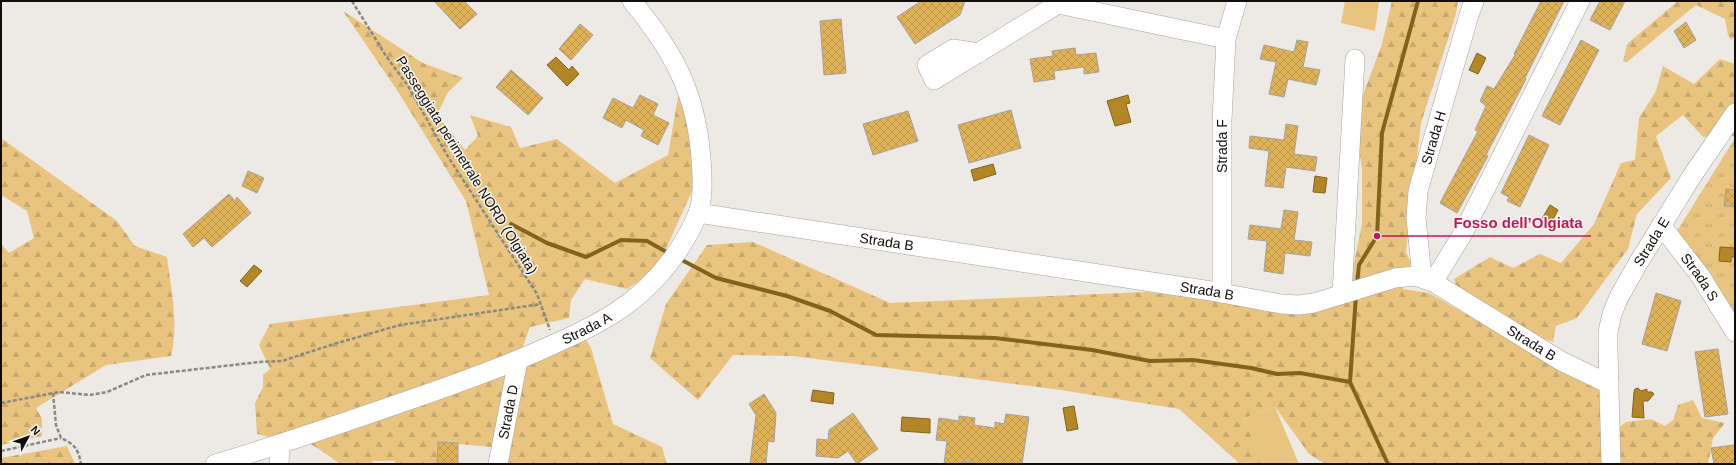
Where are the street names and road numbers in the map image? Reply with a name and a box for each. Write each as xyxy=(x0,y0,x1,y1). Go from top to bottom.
street label: Passeggiata perimetrale NORD (Olgiata) xyxy=(393,53,541,277)
street label: Strada H xyxy=(1418,109,1449,166)
street label: Strada F xyxy=(1214,119,1230,173)
street label: Strada E xyxy=(1630,214,1673,269)
street label: Strada B xyxy=(859,230,915,254)
street label: Strada S xyxy=(1678,250,1722,304)
street label: Strada B xyxy=(1179,278,1235,303)
street label: Strada A xyxy=(559,308,615,348)
street label: Strada B xyxy=(1504,322,1559,364)
street label: Strada D xyxy=(495,383,521,441)

